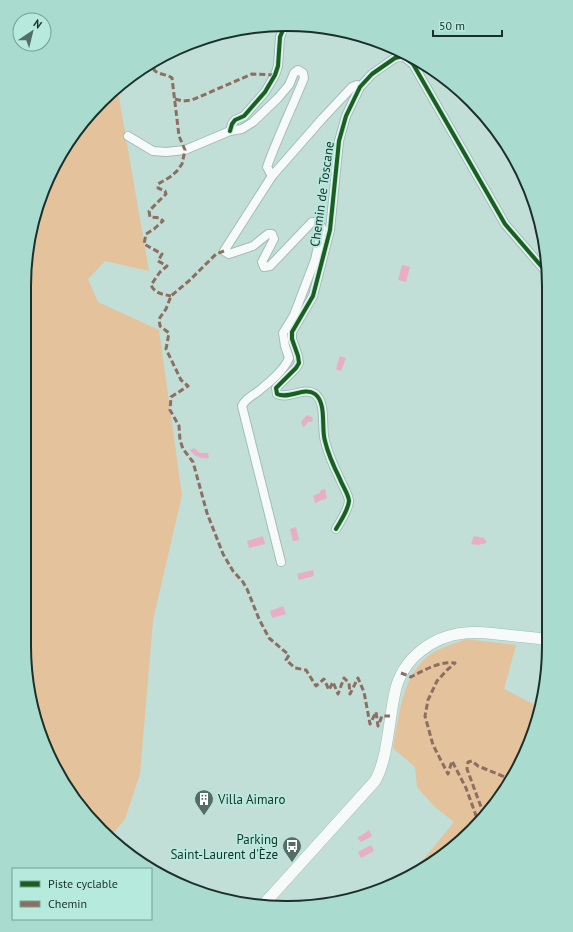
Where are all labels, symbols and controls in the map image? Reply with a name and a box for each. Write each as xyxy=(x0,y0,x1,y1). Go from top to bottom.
north arrow xyxy=(12,12,52,52)
scale bar xyxy=(433,12,502,38)
text: N xyxy=(31,16,45,32)
text: 50 m xyxy=(439,18,465,33)
street label: Chemin de Toscane xyxy=(306,140,338,248)
building icon: Villa Aimaro xyxy=(193,788,215,816)
place label: Villa Aimaro xyxy=(217,791,285,808)
place label: Parking Saint-Laurent d'Èze xyxy=(170,831,278,863)
bus stop icon: Parking Saint-Laurent d'Èze xyxy=(281,835,303,863)
legend xyxy=(12,868,152,920)
text: Piste cyclable xyxy=(48,876,118,891)
text: Chemin xyxy=(48,896,87,911)

